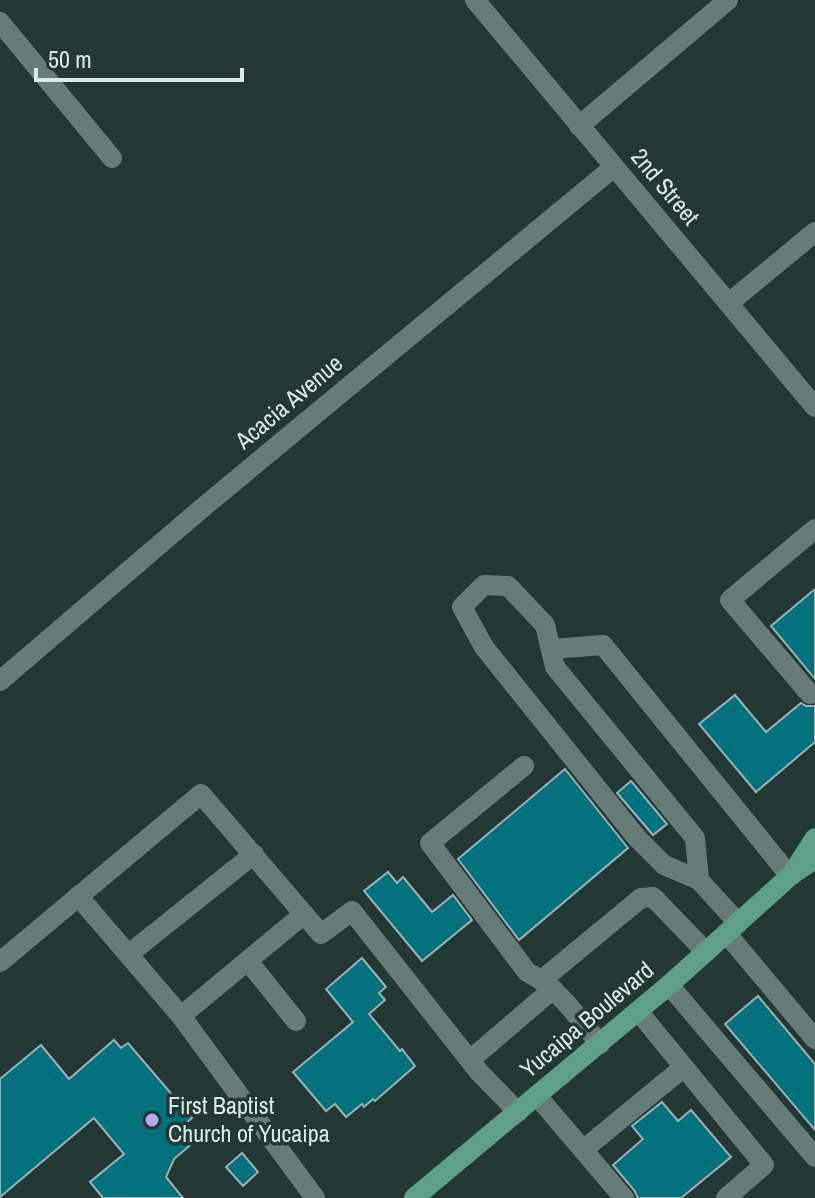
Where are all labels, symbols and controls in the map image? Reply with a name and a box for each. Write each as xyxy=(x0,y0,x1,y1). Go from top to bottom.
scale bar xyxy=(36,32,242,82)
text: 50 m xyxy=(48,43,92,75)
street label: 2nd Street xyxy=(624,141,708,232)
street label: Acacia Avenue xyxy=(227,347,349,456)
street label: Yucaipa Boulevard xyxy=(513,954,660,1085)
place label: First Baptist Church of Yucaipa xyxy=(168,1089,330,1149)
marker: First Baptist Church of Yucaipa xyxy=(143,1111,161,1129)

